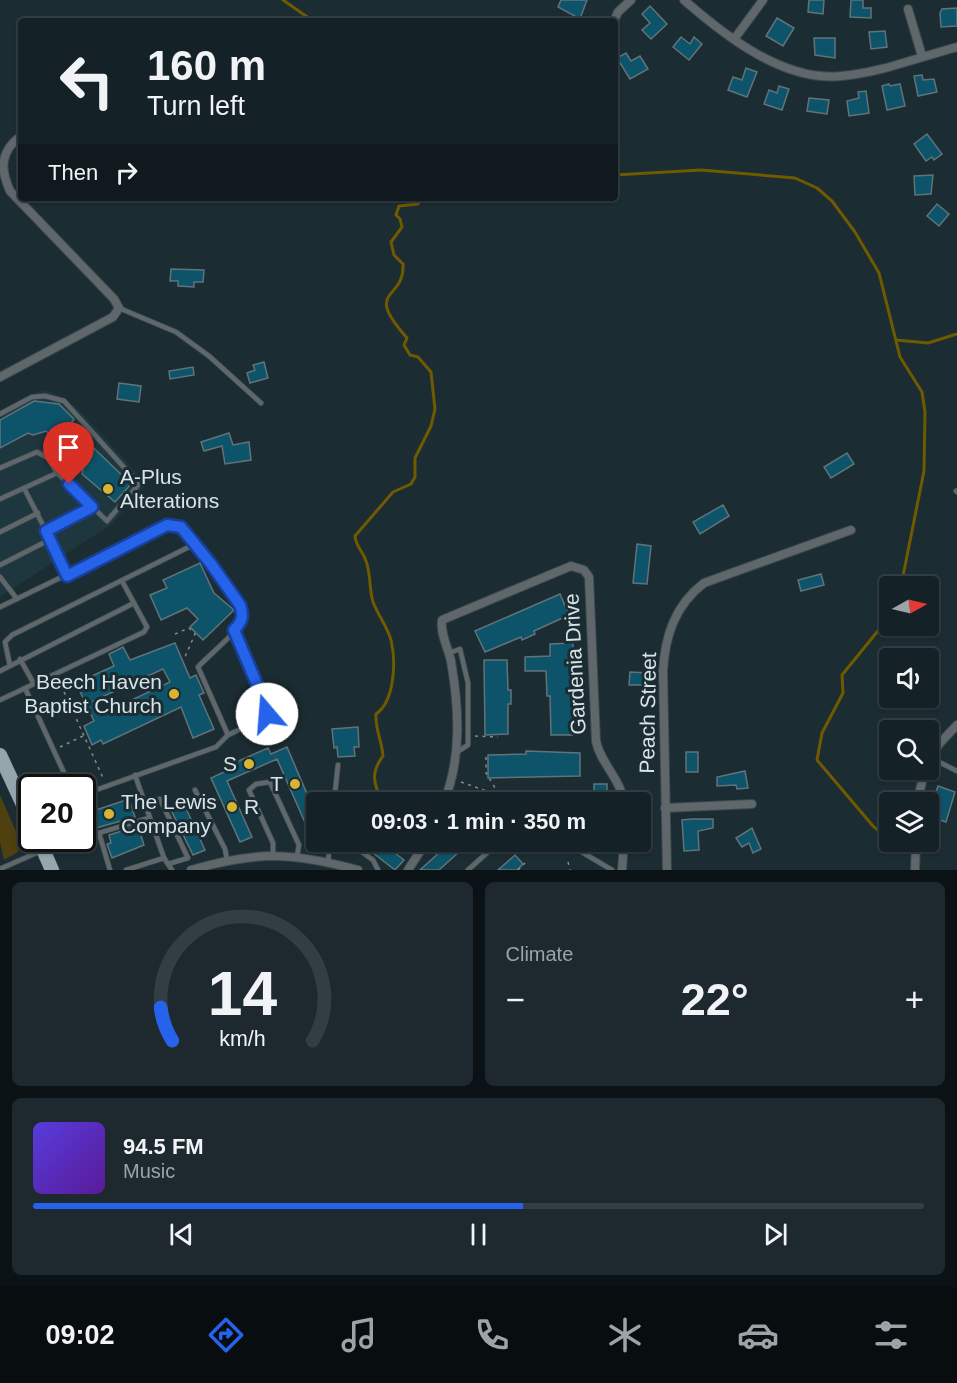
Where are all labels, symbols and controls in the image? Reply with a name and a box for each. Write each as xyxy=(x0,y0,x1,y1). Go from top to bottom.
icon: left xyxy=(48,42,126,120)
text: 160 m xyxy=(147,42,266,89)
text: Turn left xyxy=(147,91,245,121)
icon: right xyxy=(110,156,143,189)
text: Then xyxy=(48,160,98,185)
pin xyxy=(43,422,94,484)
icon: arrive xyxy=(52,431,85,464)
place label: A-Plus Alterations xyxy=(120,465,219,512)
marker: A-Plus Alterations xyxy=(101,482,115,496)
north arrow xyxy=(879,576,939,636)
map controls xyxy=(879,576,939,852)
street label: Gardenia Drive xyxy=(559,593,590,735)
button: sound xyxy=(879,648,939,708)
street label: Peach Street xyxy=(635,652,660,774)
place label: Beech Haven Baptist Church xyxy=(24,670,162,717)
position arrow xyxy=(235,682,299,746)
marker: Beech Haven Baptist Church xyxy=(167,687,181,701)
button: search xyxy=(879,720,939,780)
place label: S xyxy=(223,752,237,775)
marker: S xyxy=(242,757,256,771)
place label: T xyxy=(270,772,283,795)
speed limit sign: 20 xyxy=(18,774,96,852)
marker: T xyxy=(288,777,302,791)
place label: The Lewis Company xyxy=(121,790,217,837)
button: layers xyxy=(879,792,939,852)
place label: R xyxy=(244,795,259,818)
marker: R xyxy=(225,800,239,814)
marker: The Lewis Company xyxy=(102,807,116,821)
text: 09:03 · 1 min · 350 m xyxy=(371,809,586,834)
text: Climate xyxy=(506,943,573,965)
text: 14 xyxy=(208,959,277,1028)
text: 22° xyxy=(681,974,749,1025)
text: − xyxy=(506,981,525,1018)
text: + xyxy=(905,981,924,1018)
text: km/h xyxy=(219,1027,265,1051)
text: 94.5 FM xyxy=(123,1134,204,1159)
text: Music xyxy=(123,1160,175,1182)
icon: previous xyxy=(165,1218,198,1251)
icon: pause xyxy=(462,1218,495,1251)
icon: next xyxy=(759,1218,792,1251)
icon: directions xyxy=(205,1314,247,1356)
icon: music xyxy=(338,1314,380,1356)
icon: phone xyxy=(471,1314,513,1356)
icon: climate xyxy=(604,1314,646,1356)
icon: car xyxy=(737,1314,779,1356)
icon: filters xyxy=(870,1314,912,1356)
text: 09:02 xyxy=(45,1320,114,1350)

